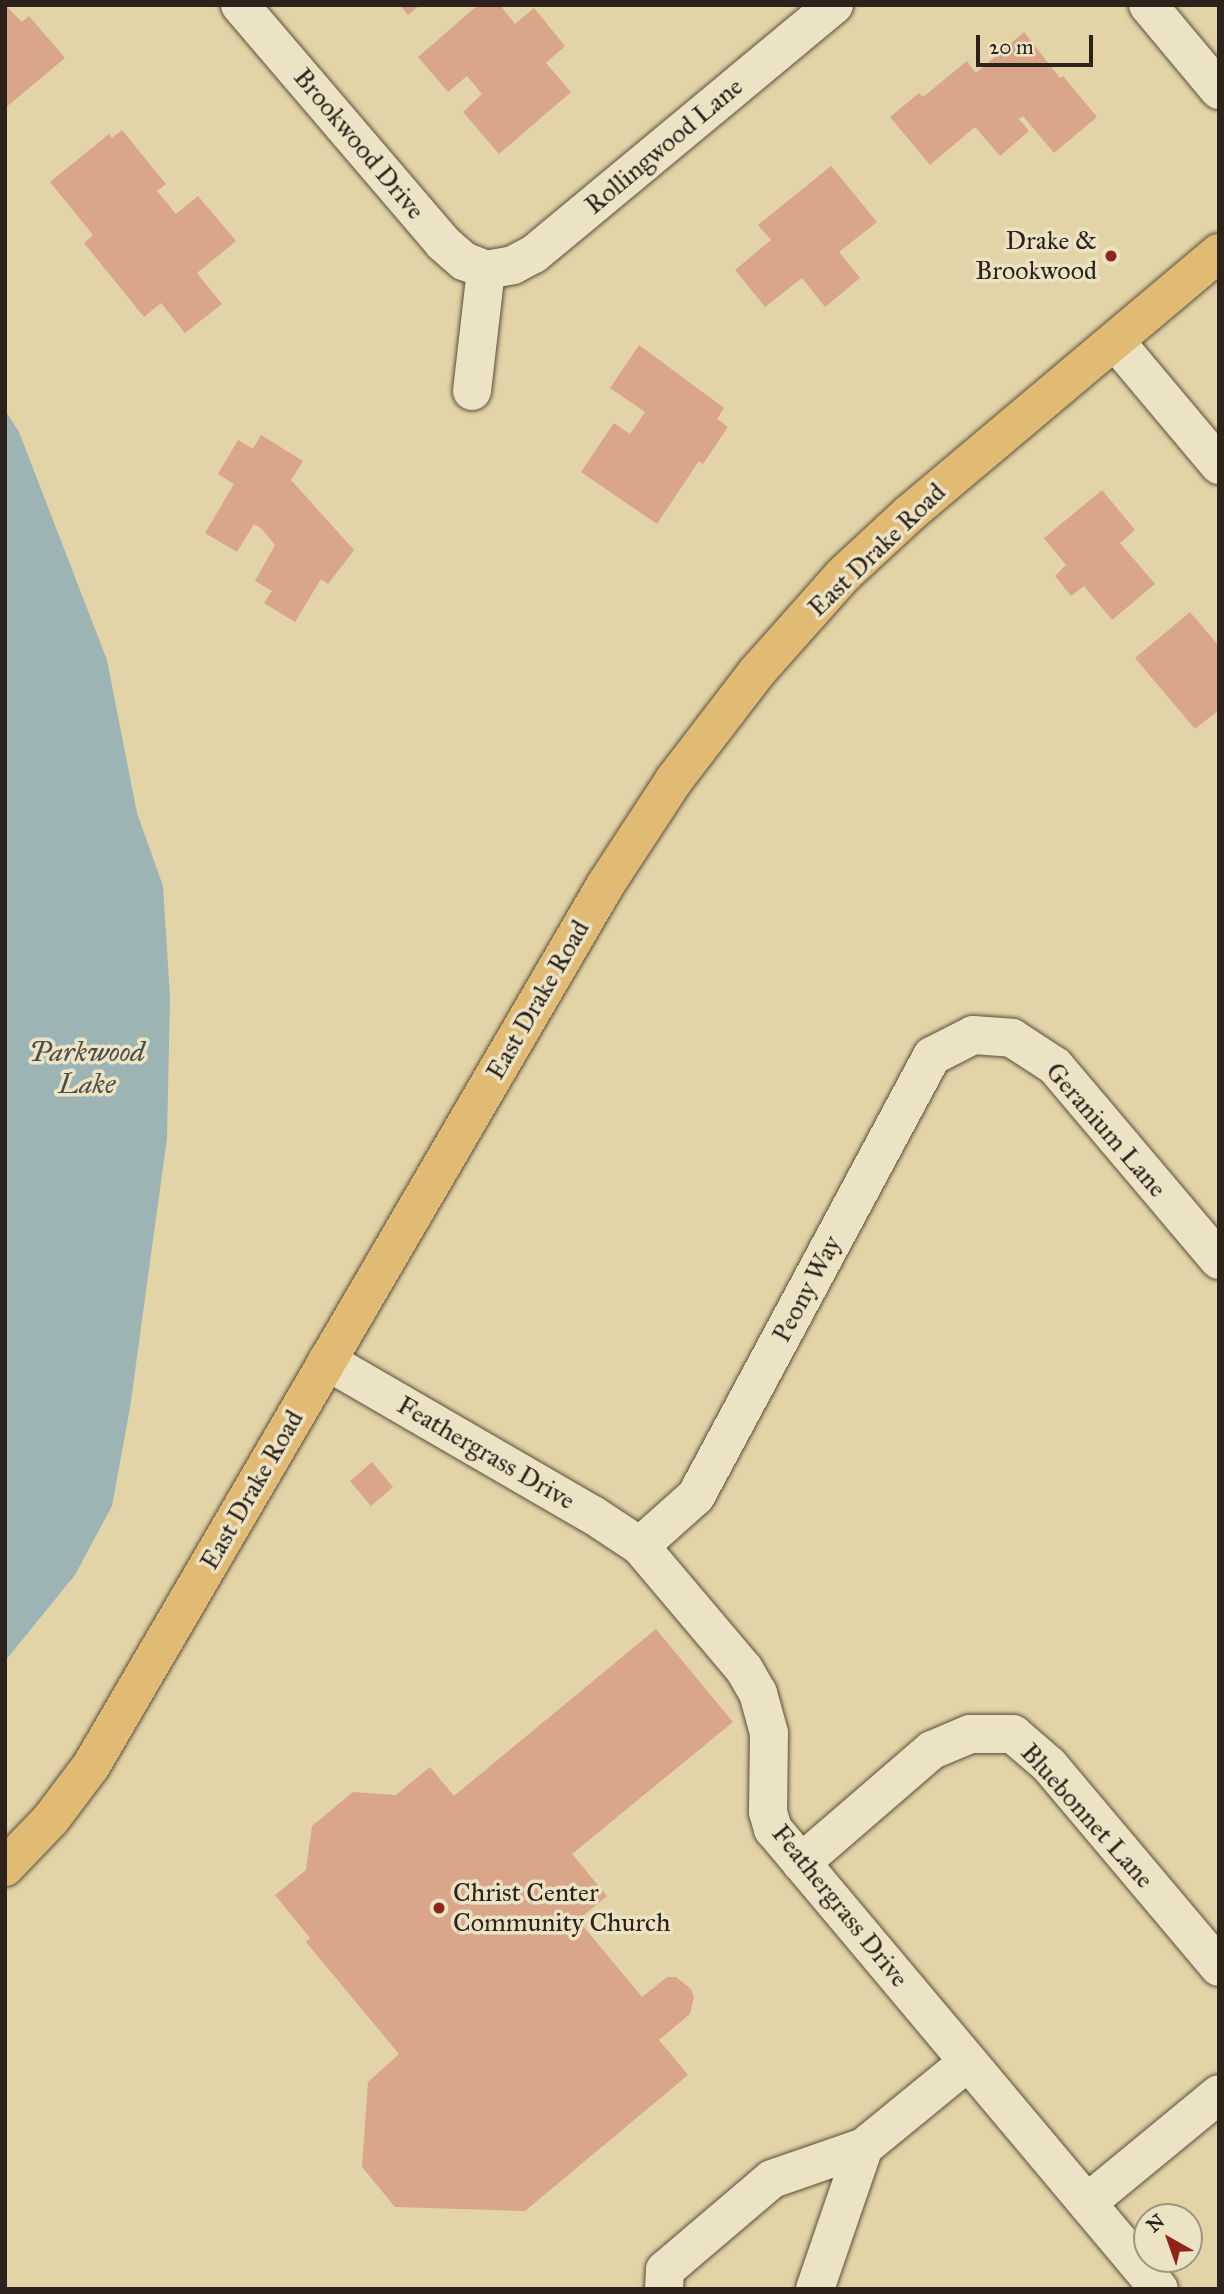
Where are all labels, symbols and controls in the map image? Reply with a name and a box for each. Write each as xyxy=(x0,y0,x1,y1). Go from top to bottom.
scale bar xyxy=(979,21,1096,65)
text: 20 m xyxy=(989,34,1034,60)
street label: Brookwood Drive xyxy=(287,62,431,226)
street label: Rollingwood Lane xyxy=(579,71,749,221)
place label: Drake & Brookwood xyxy=(975,225,1097,286)
marker: Drake & Brookwood xyxy=(1103,248,1119,264)
street label: East Drake Road xyxy=(802,477,952,623)
street label: East Drake Road xyxy=(480,915,596,1085)
water label: Parkwood Lake xyxy=(29,1035,145,1101)
street label: Geranium Lane xyxy=(1039,1056,1173,1204)
street label: Peony Way xyxy=(766,1230,848,1348)
street label: Feathergrass Drive xyxy=(392,1390,580,1516)
street label: East Drake Road xyxy=(194,1405,310,1575)
street label: Bluebonnet Lane xyxy=(1014,1737,1160,1895)
street label: Feathergrass Drive xyxy=(765,1819,915,1993)
place label: Christ Center Community Church xyxy=(453,1877,670,1938)
marker: Christ Center Community Church xyxy=(431,1900,447,1916)
north arrow xyxy=(1133,2203,1203,2273)
text: N xyxy=(1142,2209,1169,2237)

